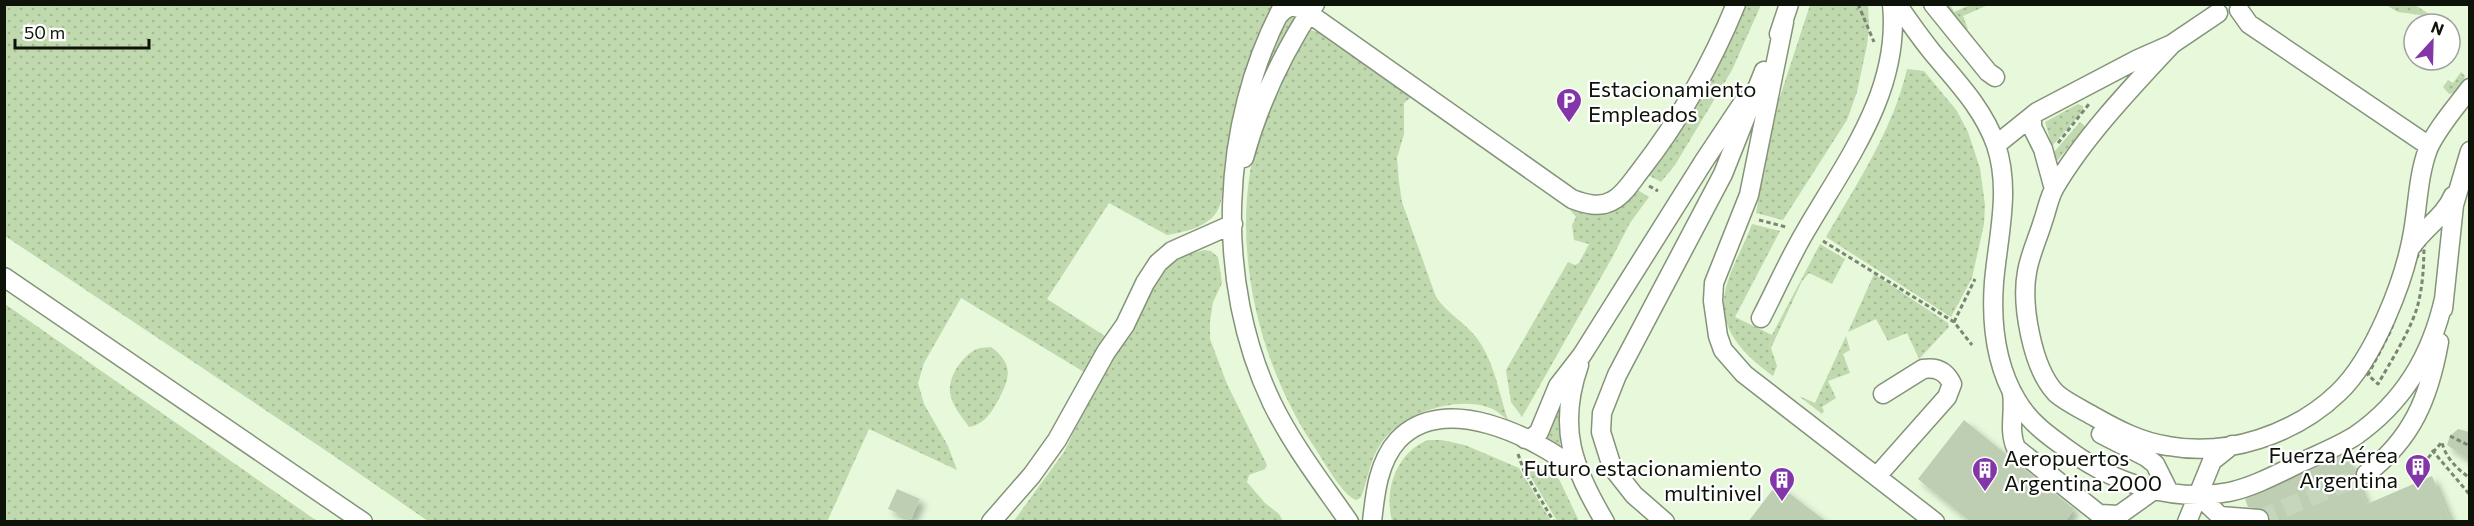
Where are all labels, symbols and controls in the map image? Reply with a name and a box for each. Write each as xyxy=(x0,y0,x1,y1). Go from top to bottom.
scale bar xyxy=(15,12,148,50)
north arrow xyxy=(2402,12,2462,72)
text: N xyxy=(2429,17,2447,39)
text: 50 m xyxy=(24,21,65,43)
place label: Estacionamiento Empleados xyxy=(1588,75,1756,127)
parking icon: Estacionamiento Empleados xyxy=(1554,86,1584,124)
place label: Fuerza Aérea Argentina xyxy=(2269,441,2398,493)
place label: Aeropuertos Argentina 2000 xyxy=(2004,444,2162,496)
building icon: Fuerza Aérea Argentina xyxy=(2403,452,2433,490)
place label: Futuro estacionamiento multinivel xyxy=(1523,454,1762,506)
building icon: Aeropuertos Argentina 2000 xyxy=(1970,455,2000,493)
building icon: Futuro estacionamiento multinivel xyxy=(1767,465,1797,503)

